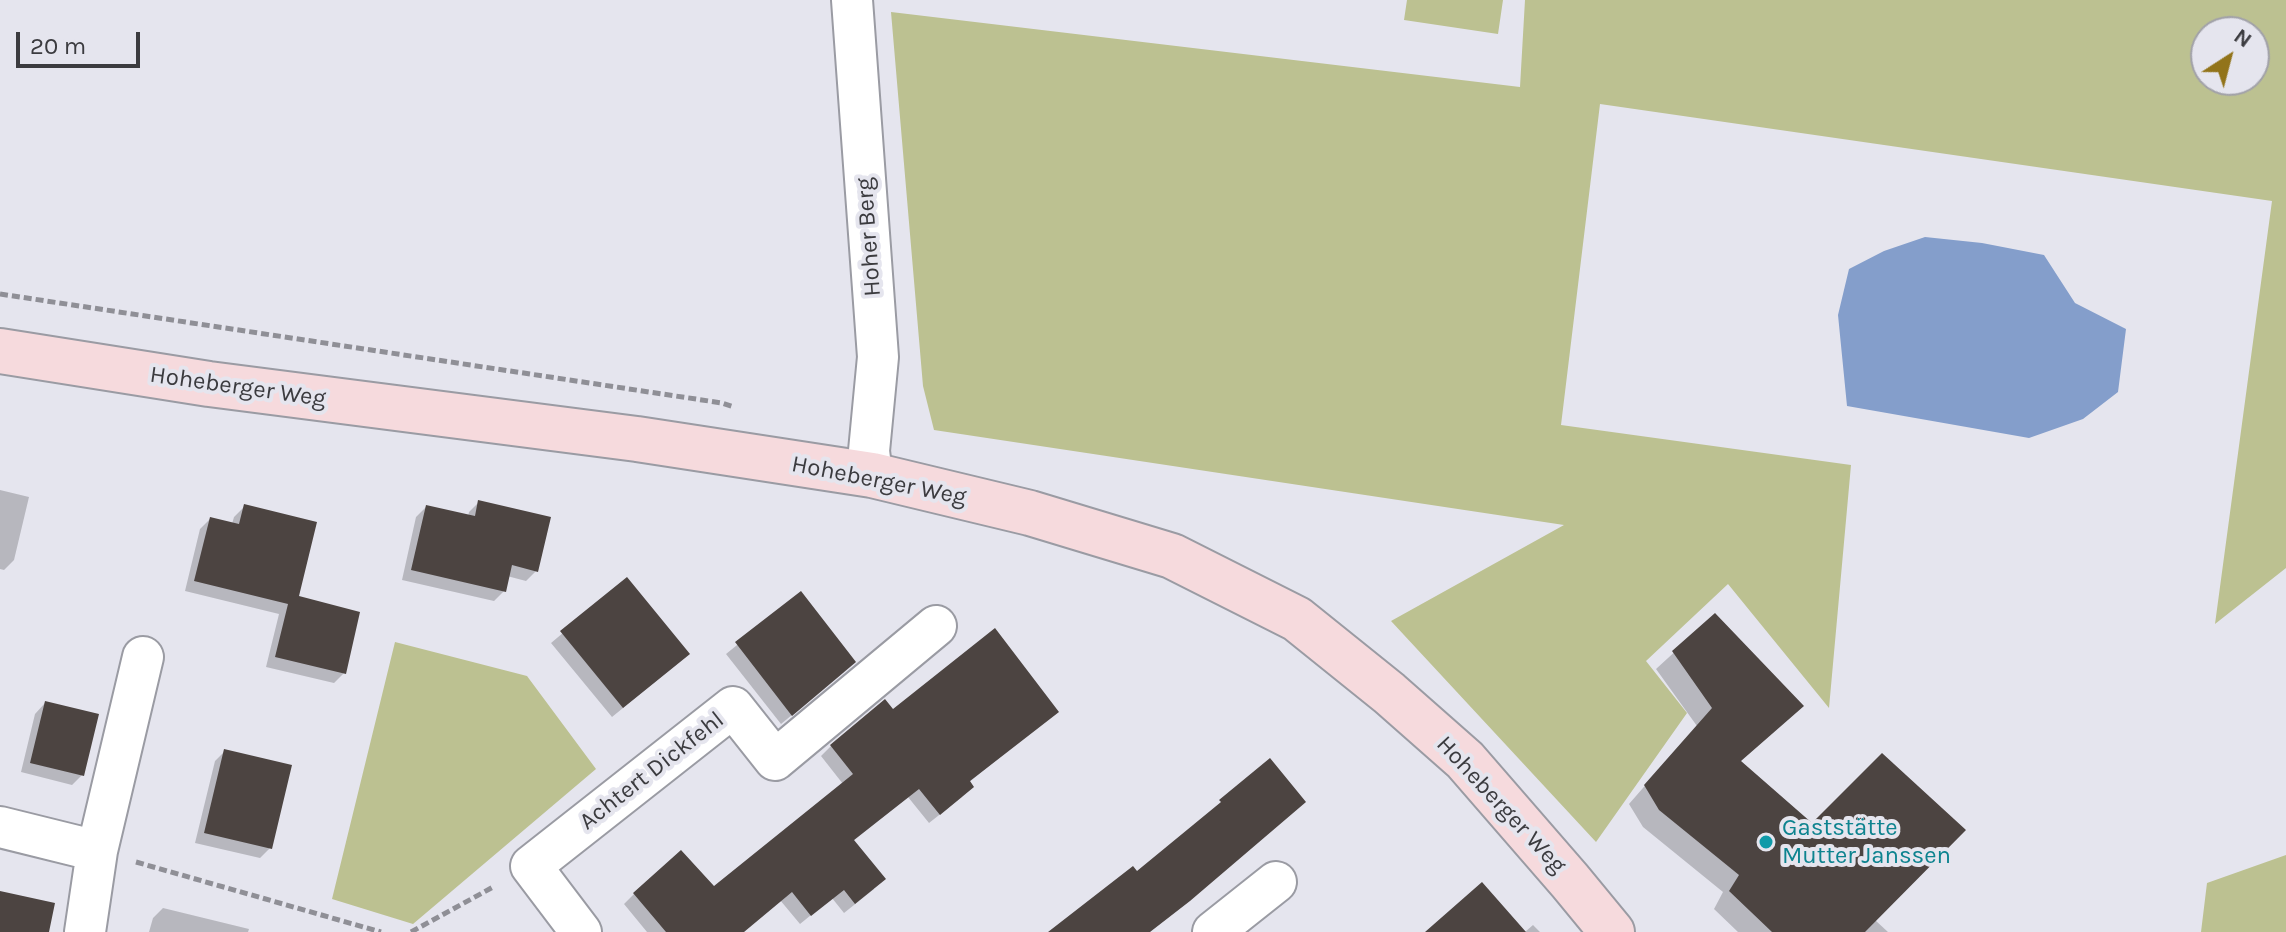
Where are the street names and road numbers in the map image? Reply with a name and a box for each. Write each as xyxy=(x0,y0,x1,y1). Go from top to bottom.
street label: Hoher Berg xyxy=(850,176,888,298)
street label: Hoheberger Weg xyxy=(148,360,328,414)
street label: Hoheberger Weg xyxy=(789,450,969,512)
street label: Achtert Dickfehl xyxy=(574,706,730,836)
street label: Hoheberger Weg xyxy=(1430,730,1572,880)

